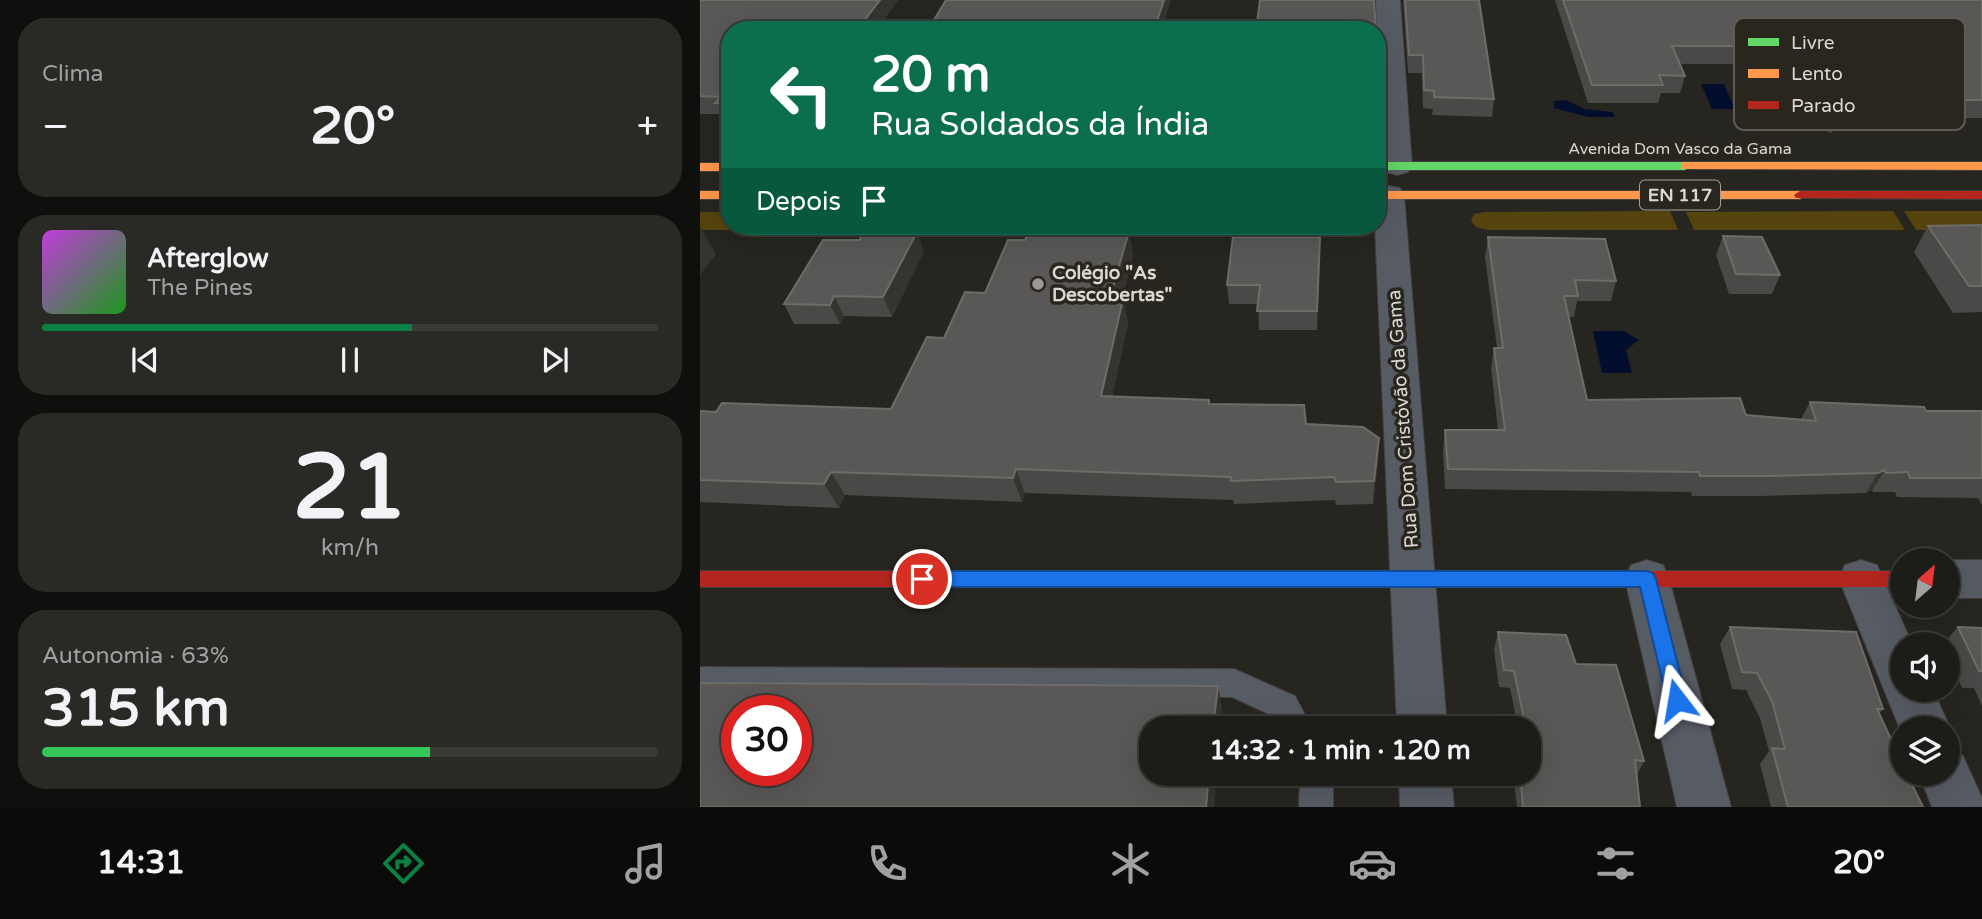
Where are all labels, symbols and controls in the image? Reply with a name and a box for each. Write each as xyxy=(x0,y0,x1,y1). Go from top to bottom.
legend xyxy=(1734,18,1965,130)
text: Livre xyxy=(1791,32,1835,54)
text: 20 m xyxy=(871,46,990,105)
icon: left xyxy=(756,49,847,140)
text: Clima xyxy=(42,60,103,88)
text: Lento xyxy=(1791,63,1843,85)
text: 20° xyxy=(310,95,395,158)
text: Parado xyxy=(1791,95,1855,117)
text: − xyxy=(42,104,69,150)
text: + xyxy=(637,104,658,150)
text: Rua Soldados da Índia xyxy=(871,106,1209,144)
street label: Avenida Dom Vasco da Gama xyxy=(1568,139,1792,159)
road number: EN 117 xyxy=(1640,180,1720,210)
icon: arrive xyxy=(855,182,893,220)
text: Depois xyxy=(756,186,841,217)
text: Afterglow xyxy=(147,243,269,274)
place label: Colégio "As Descobertas" xyxy=(1052,262,1172,306)
text: The Pines xyxy=(147,274,253,302)
marker: Colégio "As Descobertas" xyxy=(1030,276,1046,292)
street label: Rua Dom Cristóvão da Gama xyxy=(1383,289,1423,549)
icon: previous xyxy=(126,341,164,379)
icon: pause xyxy=(331,341,369,379)
icon: next xyxy=(536,341,574,379)
text: 21 xyxy=(293,433,407,543)
text: km/h xyxy=(321,534,379,562)
north arrow xyxy=(1890,548,1960,618)
map controls xyxy=(1890,548,1960,786)
pin xyxy=(892,549,952,609)
icon: arrive xyxy=(903,560,941,598)
button: sound xyxy=(1890,632,1960,702)
text: Autonomia · 63% xyxy=(42,642,229,670)
position arrow xyxy=(1640,663,1714,737)
text: 315 km xyxy=(42,677,230,740)
speed limit sign: 30 xyxy=(721,695,812,786)
button: layers xyxy=(1890,716,1960,786)
text: 14:32 · 1 min · 120 m xyxy=(1209,735,1471,766)
icon: directions xyxy=(379,839,428,888)
icon: music xyxy=(621,839,670,888)
icon: phone xyxy=(863,839,912,888)
icon: climate xyxy=(1106,839,1155,888)
icon: car xyxy=(1348,839,1397,888)
icon: filters xyxy=(1591,839,1640,888)
text: 14:31 xyxy=(97,844,185,882)
text: 20° xyxy=(1833,844,1885,882)

